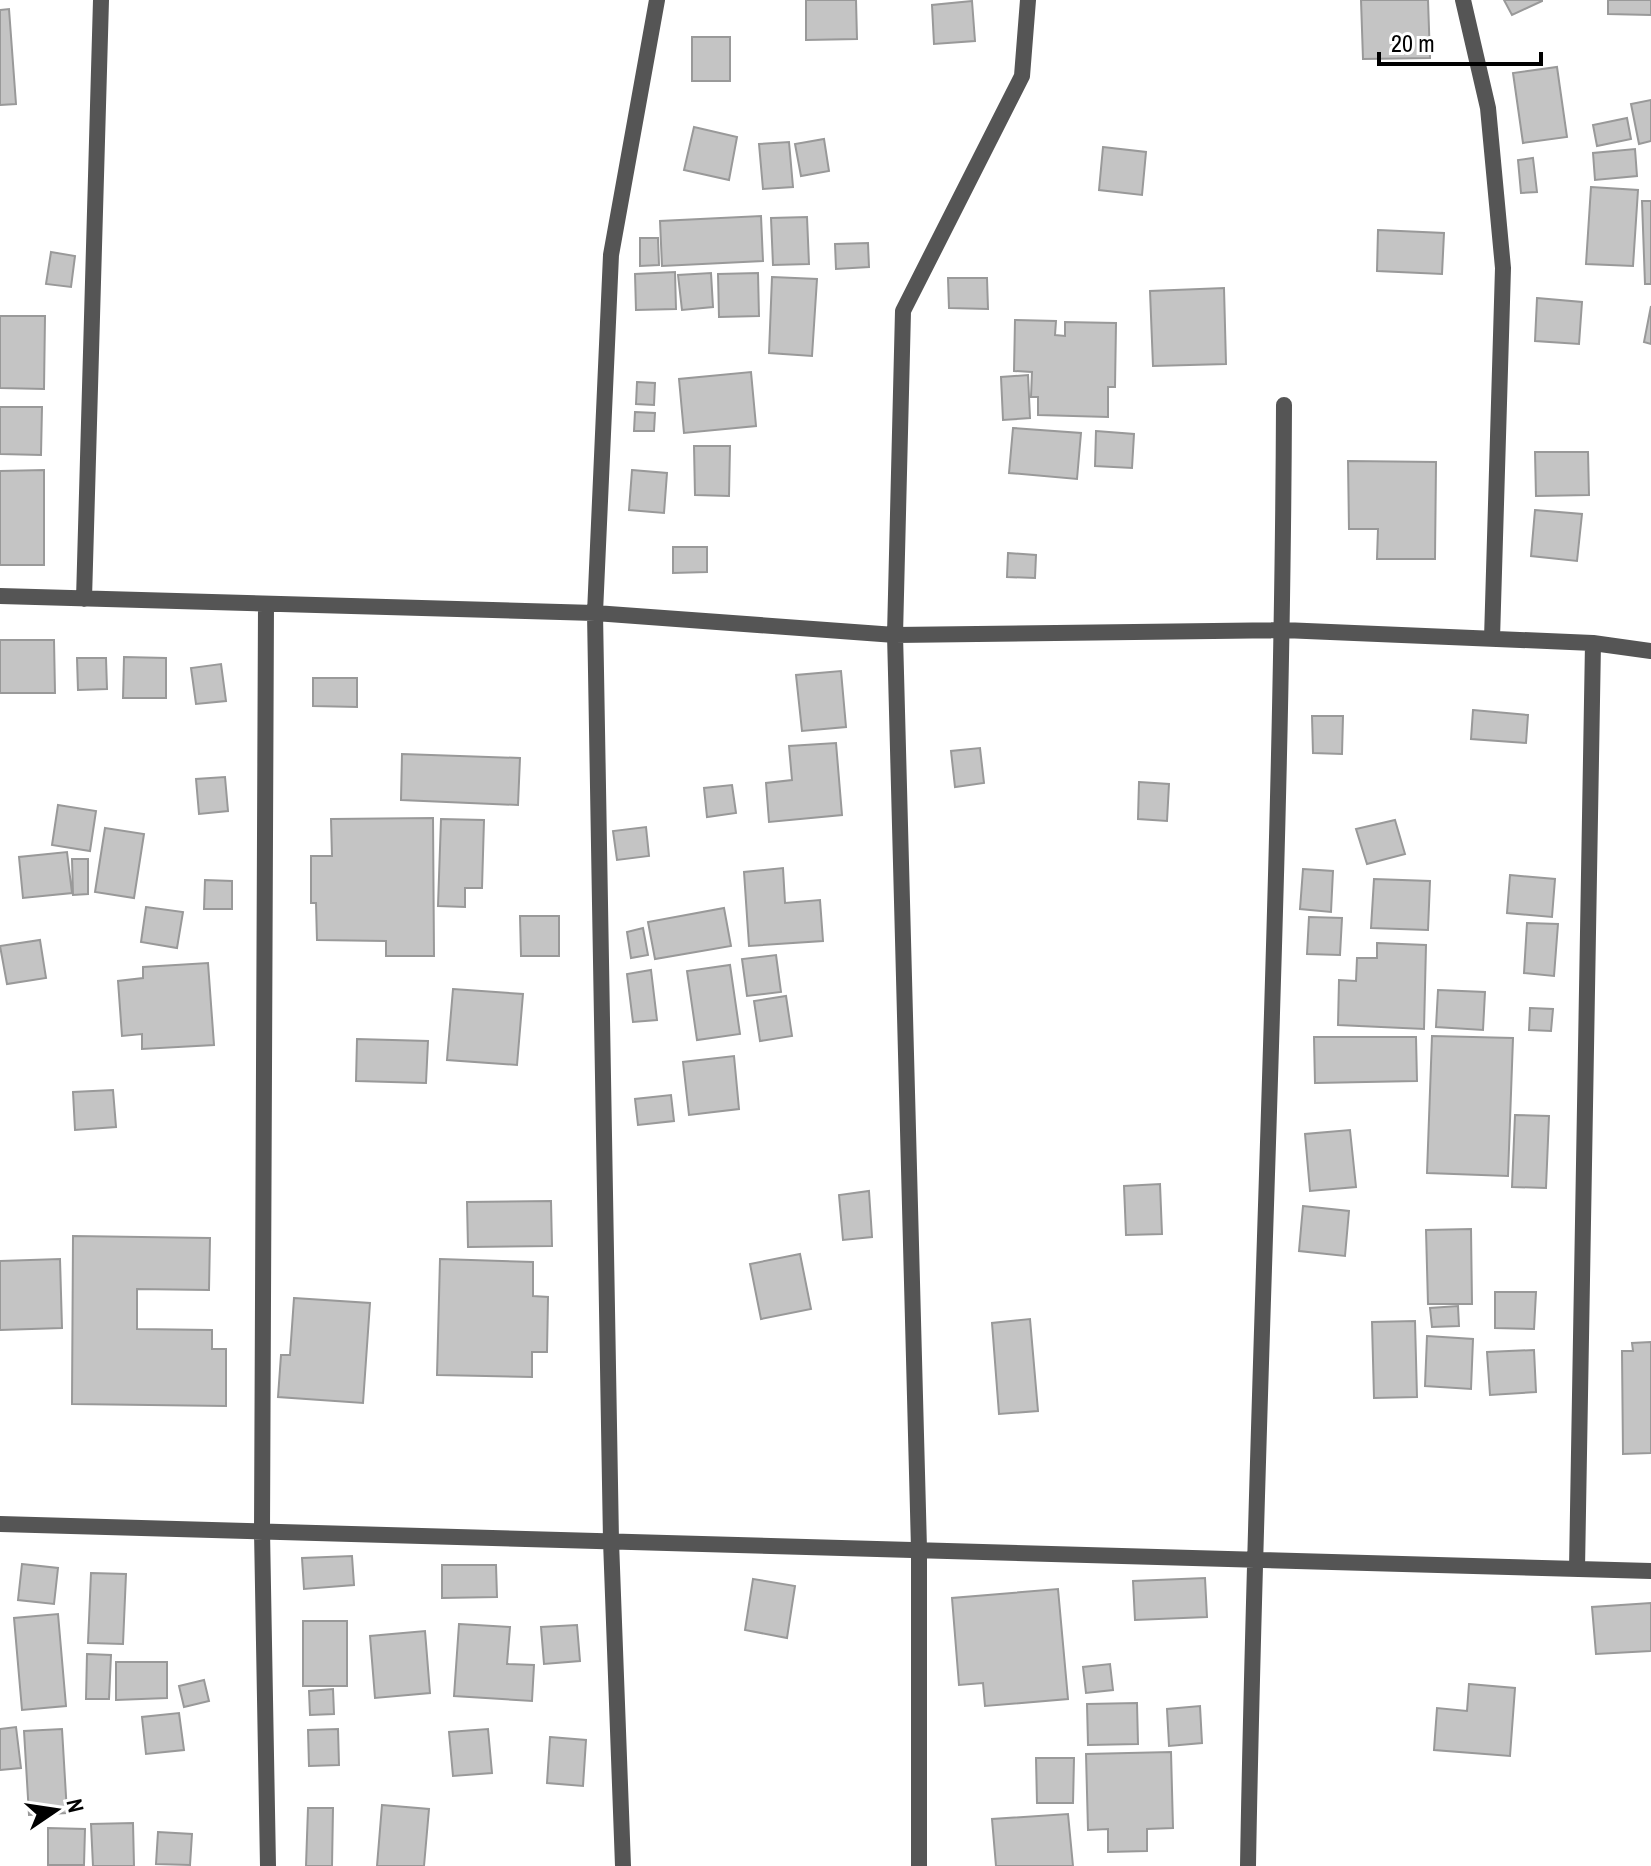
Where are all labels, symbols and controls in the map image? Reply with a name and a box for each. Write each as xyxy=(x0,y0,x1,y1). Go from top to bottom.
scale bar xyxy=(1379,16,1541,66)
text: 20 m xyxy=(1391,27,1435,59)
north arrow xyxy=(16,1770,96,1850)
text: N xyxy=(59,1796,92,1815)

